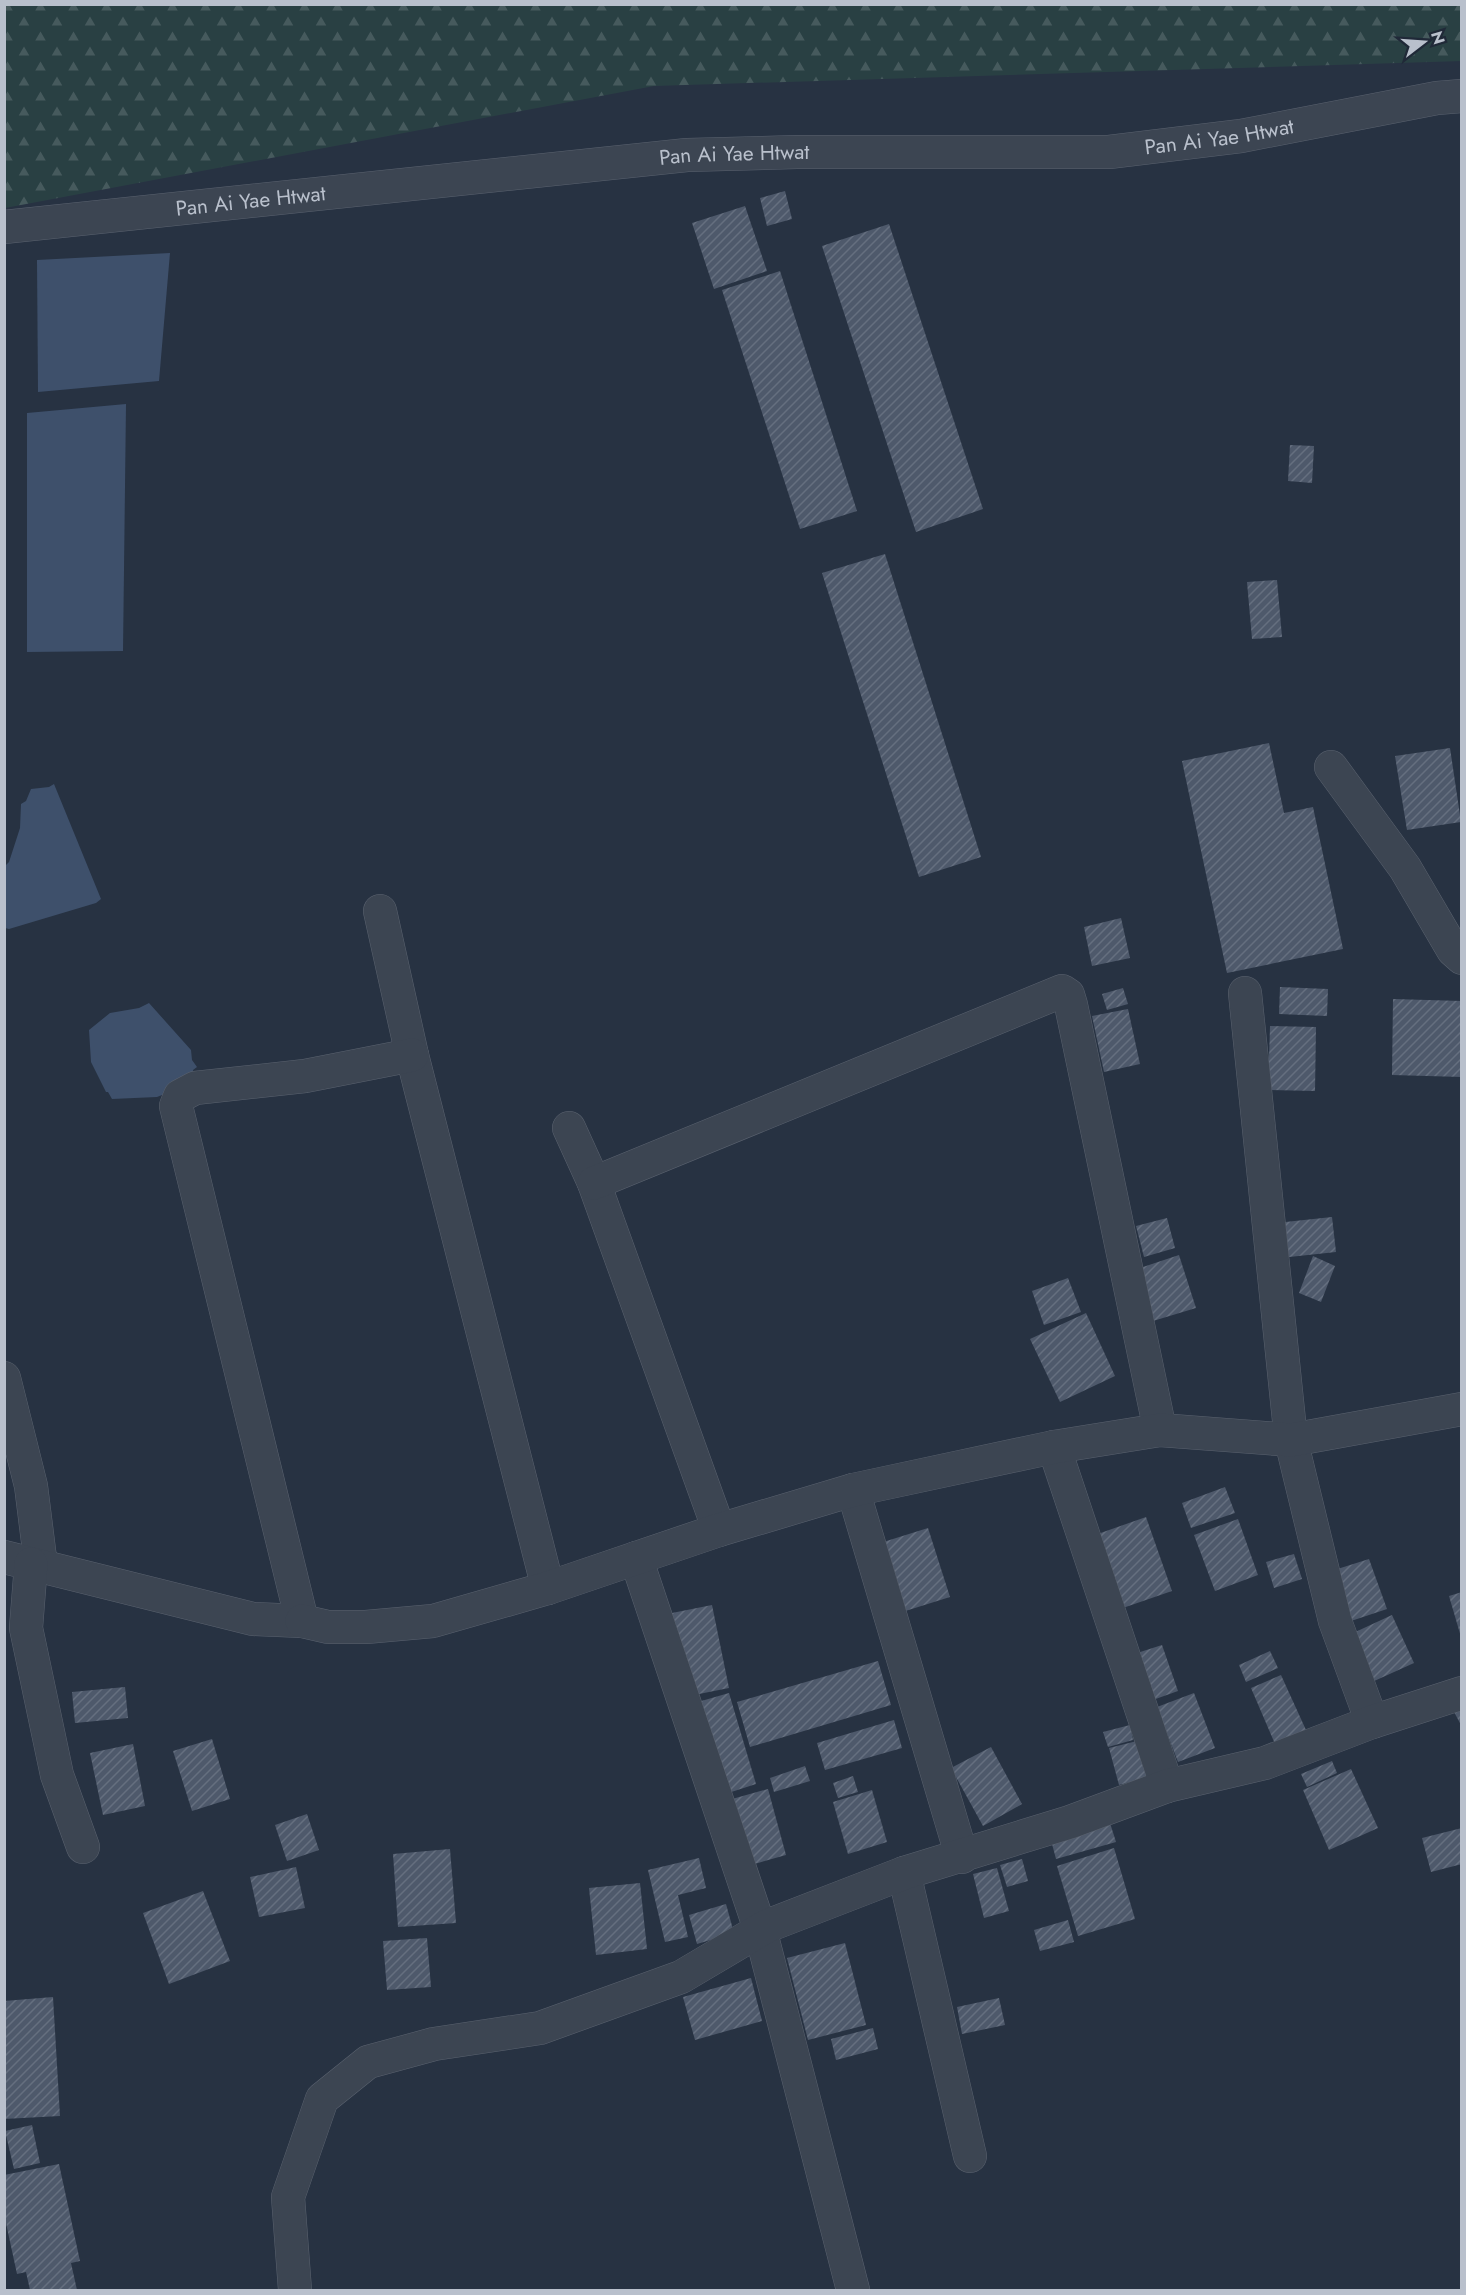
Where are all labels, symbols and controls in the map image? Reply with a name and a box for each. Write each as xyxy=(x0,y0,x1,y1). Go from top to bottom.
north arrow xyxy=(1394,12,1454,72)
text: N xyxy=(1425,28,1451,47)
street label: Pan Ai Yae Htwat xyxy=(1143,111,1296,163)
street label: Pan Ai Yae Htwat xyxy=(658,137,809,173)
street label: Pan Ai Yae Htwat xyxy=(174,178,327,224)

